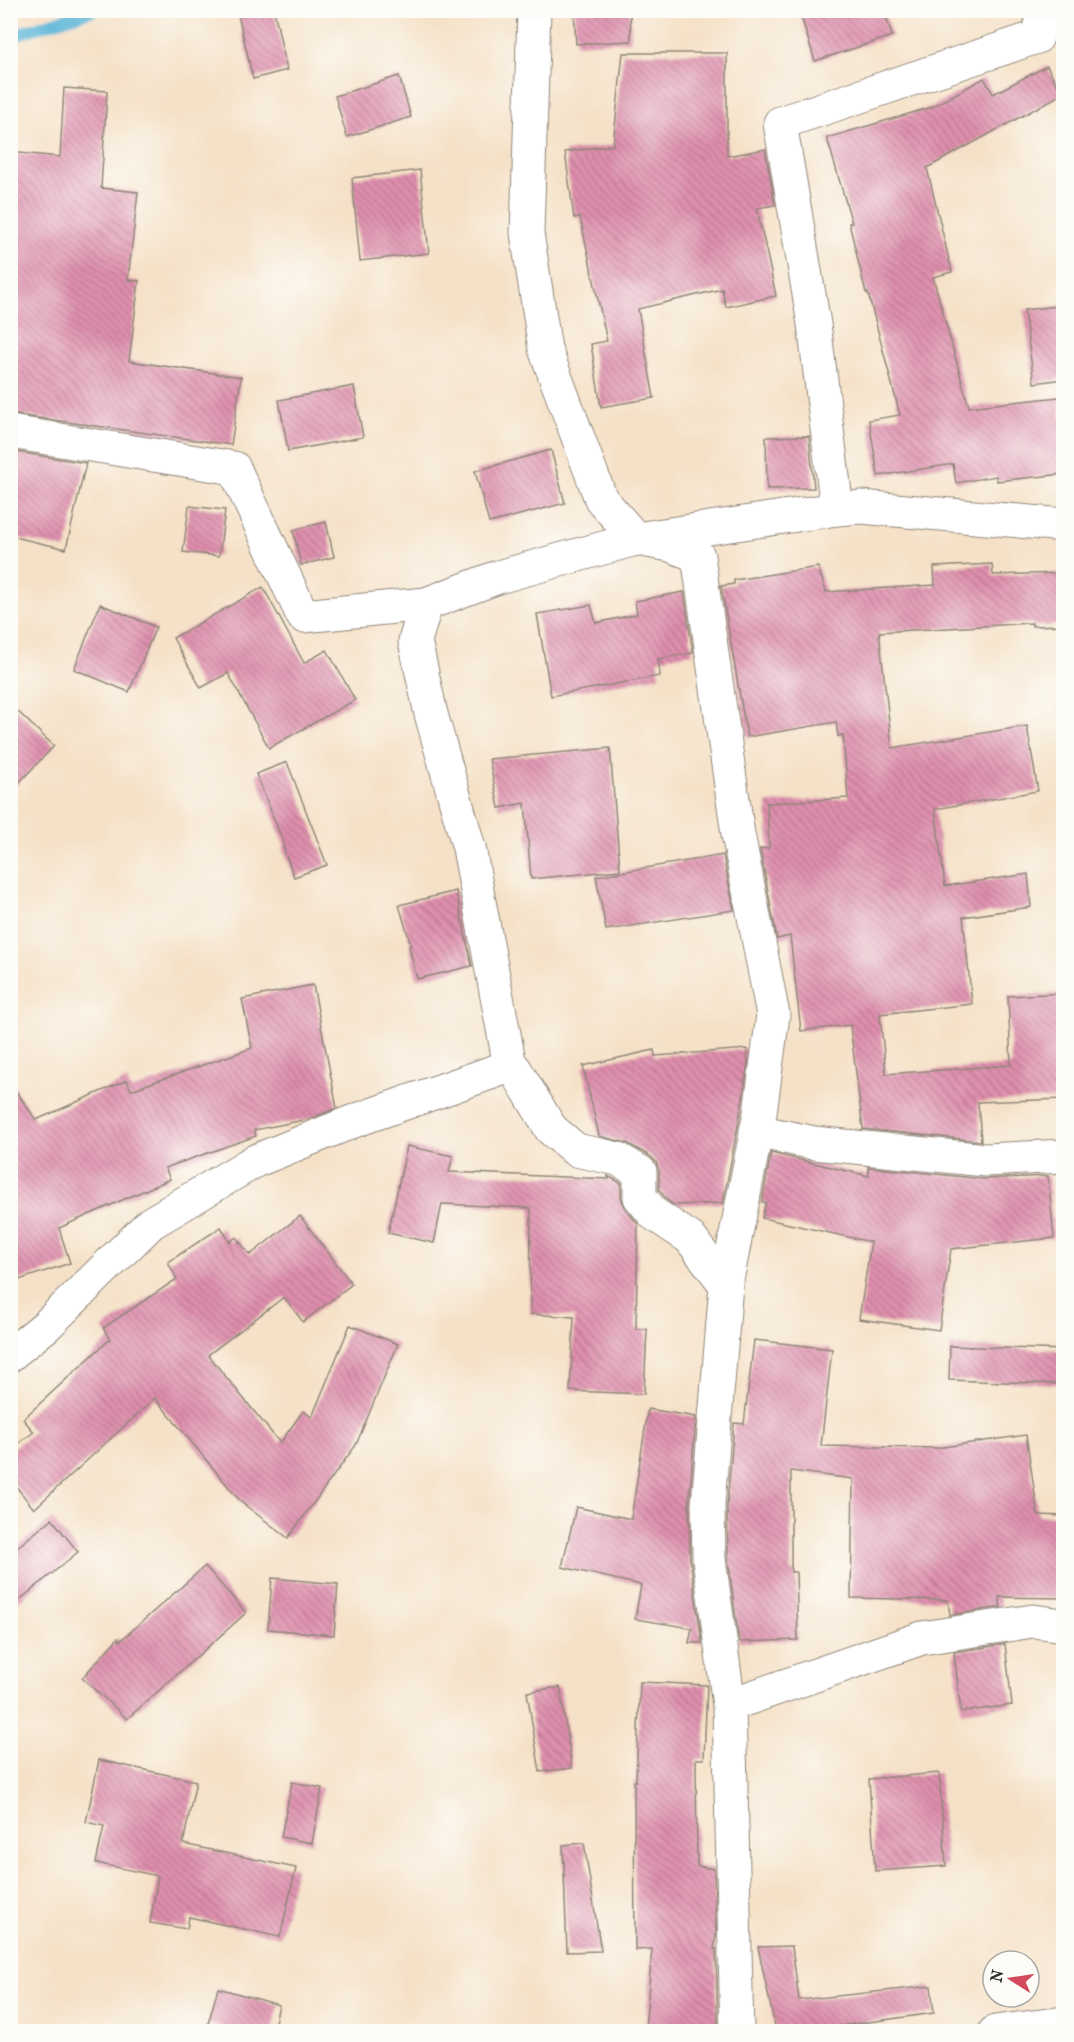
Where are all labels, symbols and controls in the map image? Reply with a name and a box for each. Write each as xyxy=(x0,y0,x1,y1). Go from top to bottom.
north arrow xyxy=(981,1949,1041,2009)
text: N xyxy=(986,1967,1008,1984)

